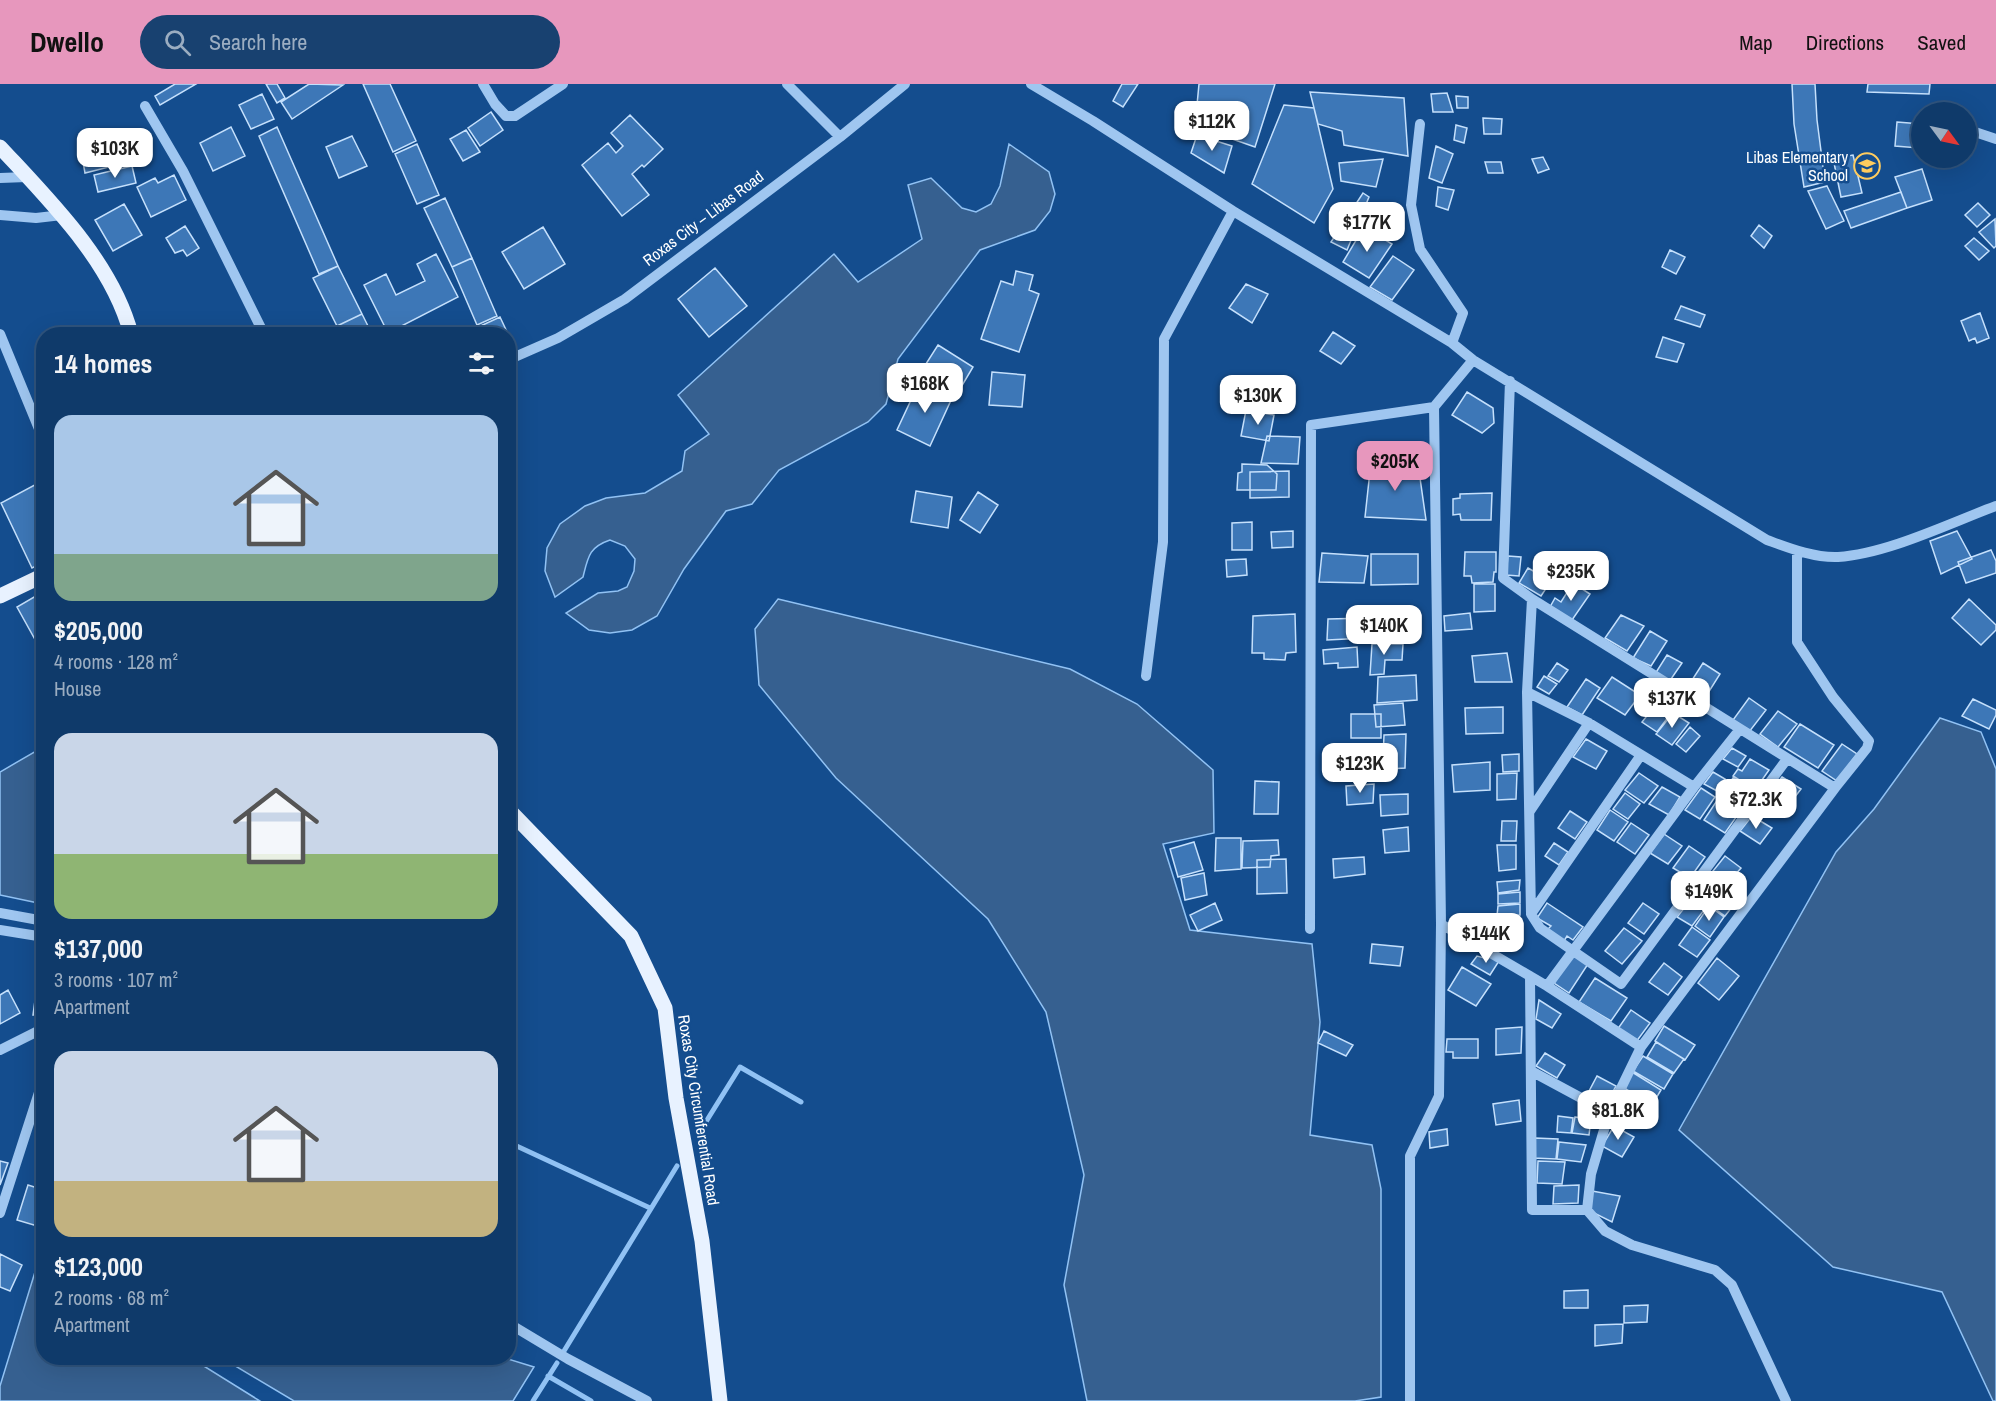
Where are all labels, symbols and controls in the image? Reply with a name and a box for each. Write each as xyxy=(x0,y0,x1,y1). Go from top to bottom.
search box xyxy=(140,15,560,69)
text: Dwello xyxy=(30,23,104,61)
icon: search xyxy=(161,26,194,59)
text: Search here xyxy=(209,27,307,57)
text: Map xyxy=(1739,28,1773,57)
text: Directions xyxy=(1806,28,1884,57)
text: Saved xyxy=(1917,28,1966,57)
pin: $112K xyxy=(1170,101,1254,152)
north arrow xyxy=(1911,102,1977,168)
map controls xyxy=(1911,102,1977,168)
text: $112K xyxy=(1188,107,1236,134)
pin: $103K xyxy=(73,128,157,179)
text: $103K xyxy=(91,134,139,161)
place label: Libas Elementary School xyxy=(1746,146,1848,186)
school or university icon: Libas Elementary School xyxy=(1852,151,1882,181)
street label: Roxas City – Libas Road xyxy=(638,165,768,271)
pin: $177K xyxy=(1325,202,1409,253)
text: $177K xyxy=(1343,208,1391,235)
text: 14 homes xyxy=(54,346,152,381)
icon: filters xyxy=(465,347,498,380)
pin: $168K xyxy=(883,363,967,414)
text: $168K xyxy=(901,369,949,396)
pin: $130K xyxy=(1216,375,1300,426)
text: $130K xyxy=(1234,381,1282,408)
pin: $205K xyxy=(1353,441,1437,492)
text: $205K xyxy=(1371,447,1419,474)
icon: home xyxy=(222,454,330,562)
pin: $235K xyxy=(1529,551,1613,602)
text: $235K xyxy=(1547,557,1595,584)
pin: $140K xyxy=(1342,605,1426,656)
text: $140K xyxy=(1360,611,1408,638)
text: $205,000 xyxy=(54,613,143,648)
text: 4 rooms · 128 m² xyxy=(54,648,178,675)
text: House xyxy=(54,675,101,702)
pin: $137K xyxy=(1630,678,1714,729)
text: $137K xyxy=(1648,684,1696,711)
pin: $123K xyxy=(1318,743,1402,794)
text: $123K xyxy=(1336,749,1384,776)
icon: home xyxy=(222,772,330,880)
pin: $72.3K xyxy=(1707,779,1805,830)
text: $72.3K xyxy=(1730,785,1782,812)
pin: $149K xyxy=(1667,871,1751,922)
text: $149K xyxy=(1685,877,1733,904)
pin: $144K xyxy=(1444,913,1528,964)
text: $144K xyxy=(1462,919,1510,946)
text: $137,000 xyxy=(54,931,143,966)
text: 3 rooms · 107 m² xyxy=(54,966,178,993)
text: Apartment xyxy=(54,993,130,1020)
street label: Roxas City Circumferential Road xyxy=(673,1013,725,1207)
icon: home xyxy=(222,1090,330,1198)
pin: $81.8K xyxy=(1569,1090,1667,1141)
text: $81.8K xyxy=(1592,1096,1644,1123)
text: $123,000 xyxy=(54,1249,143,1284)
text: 2 rooms · 68 m² xyxy=(54,1284,169,1311)
text: Apartment xyxy=(54,1311,130,1338)

